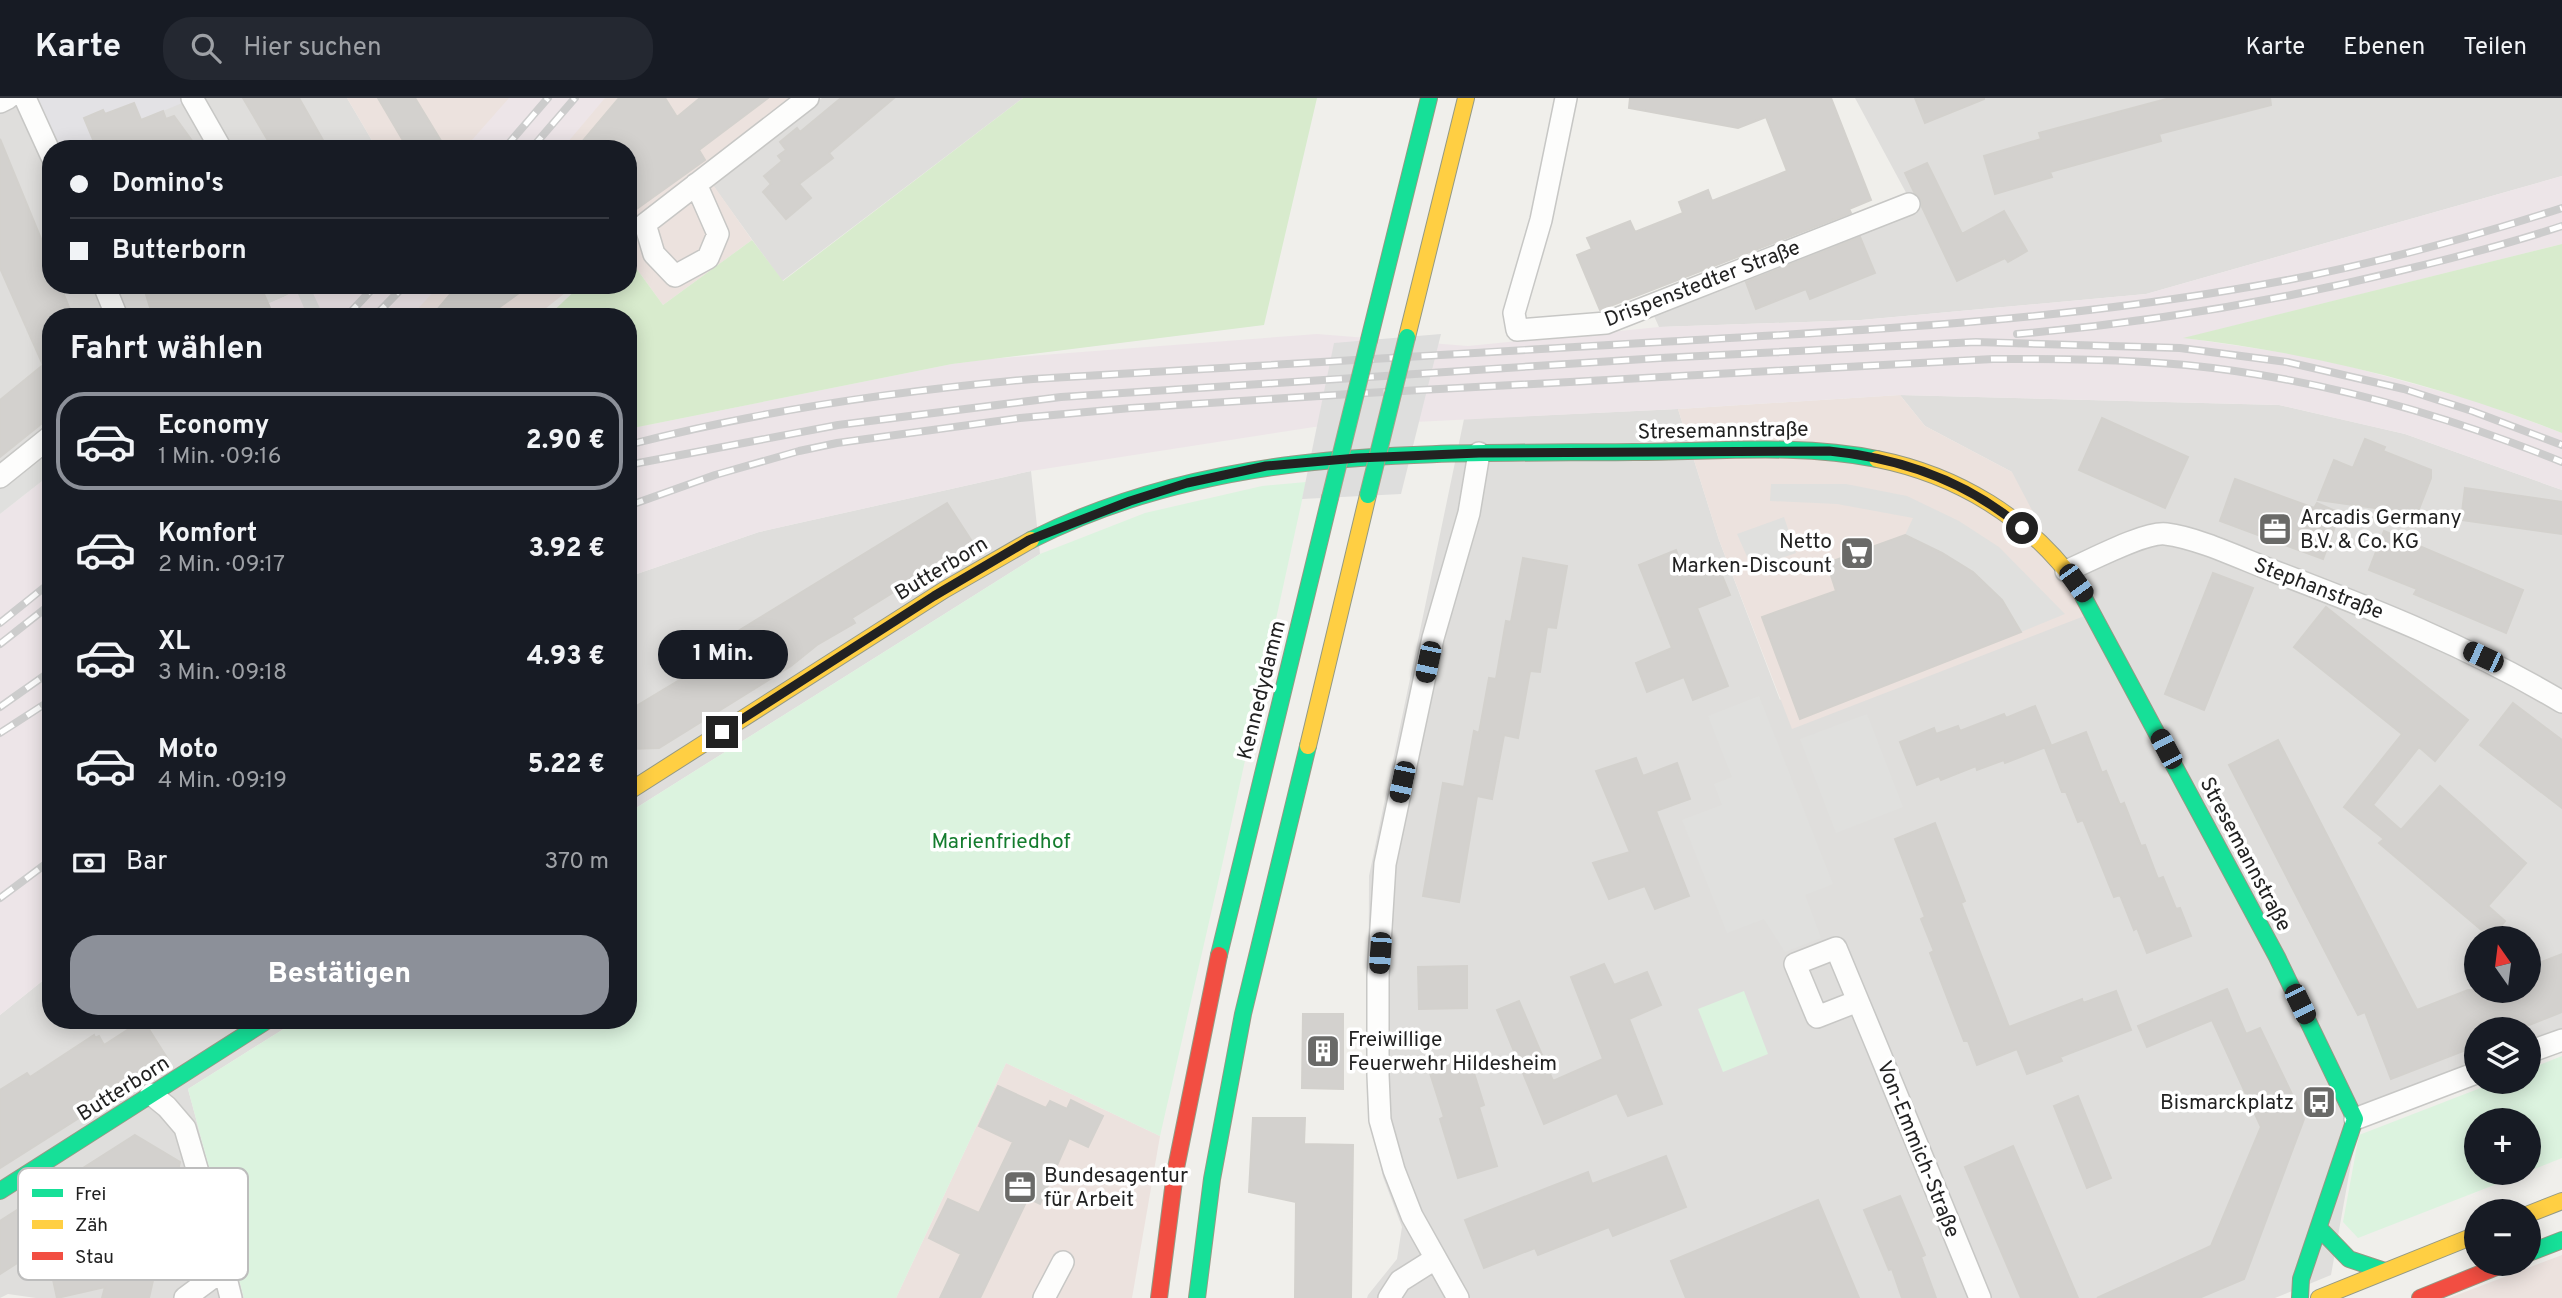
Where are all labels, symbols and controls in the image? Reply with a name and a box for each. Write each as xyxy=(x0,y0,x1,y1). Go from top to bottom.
search box xyxy=(163,17,653,80)
text: Karte xyxy=(35,27,121,69)
icon: search xyxy=(187,29,225,67)
text: Hier suchen xyxy=(243,32,382,65)
text: Karte xyxy=(2245,33,2305,63)
text: Ebenen xyxy=(2343,33,2425,63)
text: Teilen xyxy=(2463,33,2527,63)
text: Domino's xyxy=(112,168,224,201)
text: Butterborn xyxy=(112,235,247,268)
street label: Drispenstedter Straße xyxy=(1601,235,1804,334)
text: Fahrt wählen xyxy=(70,330,263,370)
icon: car xyxy=(74,410,137,473)
text: Economy xyxy=(158,410,269,443)
street label: Stresemannstraße xyxy=(1637,417,1809,446)
text: 2.90 € xyxy=(526,425,605,458)
text: 1 Min. · 09:16 xyxy=(158,443,281,472)
place label: Arcadis Germany B.V. & Co. KG xyxy=(2300,505,2462,556)
office icon: Arcadis Germany B.V. & Co. KG xyxy=(2256,510,2294,548)
route start xyxy=(2006,512,2038,544)
icon: car xyxy=(74,518,137,581)
text: Komfort xyxy=(158,518,257,551)
place label: Netto Marken-Discount xyxy=(1671,529,1832,580)
street label: Butterborn xyxy=(890,531,993,608)
text: 3.92 € xyxy=(528,533,605,566)
supermarket icon: Netto Marken-Discount xyxy=(1838,534,1876,572)
text: 2 Min. · 09:17 xyxy=(158,551,285,580)
street label: Stephanstraße xyxy=(2250,552,2387,627)
car xyxy=(2056,560,2097,606)
street label: Kennedydamm xyxy=(1232,618,1293,763)
icon: car xyxy=(74,626,137,689)
text: XL xyxy=(158,626,190,659)
callout: 1 Min. xyxy=(657,630,787,680)
car xyxy=(1414,639,1443,685)
car xyxy=(2460,639,2507,675)
text: 1 Min. xyxy=(693,640,753,669)
text: 4.93 € xyxy=(527,641,605,674)
text: 3 Min. · 09:18 xyxy=(158,659,287,688)
route end xyxy=(706,716,738,748)
car xyxy=(2147,726,2186,772)
icon: car xyxy=(74,734,137,797)
text: Moto xyxy=(158,734,218,767)
text: 5.22 € xyxy=(528,749,605,782)
car xyxy=(1388,759,1417,805)
text: 4 Min. · 09:19 xyxy=(158,767,287,796)
street label: Stresemannstraße xyxy=(2193,773,2297,936)
park label: Marienfriedhof xyxy=(932,829,1070,856)
icon: cash xyxy=(70,844,108,882)
text: Bar xyxy=(126,846,167,879)
text: 370 m xyxy=(544,848,609,877)
north arrow xyxy=(2464,926,2541,1003)
map controls xyxy=(2464,926,2541,1276)
car xyxy=(1369,931,1392,975)
button: Bestätigen xyxy=(70,935,609,1015)
car xyxy=(2282,981,2319,1027)
button: layers xyxy=(2464,1017,2541,1094)
place label: Freiwillige Feuerwehr Hildesheim xyxy=(1348,1027,1557,1078)
building icon: Freiwillige Feuerwehr Hildesheim xyxy=(1304,1032,1342,1070)
street label: Butterborn xyxy=(72,1050,175,1128)
street label: Von-Emmich-Straße xyxy=(1870,1057,1965,1242)
bus stop icon: Bismarckplatz xyxy=(2300,1083,2338,1121)
place label: Bismarckplatz xyxy=(2160,1090,2294,1117)
button: + xyxy=(2464,1108,2541,1185)
place label: Bundesagentur für Arbeit xyxy=(1044,1163,1188,1214)
legend xyxy=(18,1168,248,1280)
office icon: Bundesagentur für Arbeit xyxy=(1001,1168,1039,1206)
text: Frei xyxy=(75,1183,106,1207)
button: − xyxy=(2464,1199,2541,1276)
text: Zäh xyxy=(75,1214,108,1238)
text: Stau xyxy=(75,1246,114,1270)

